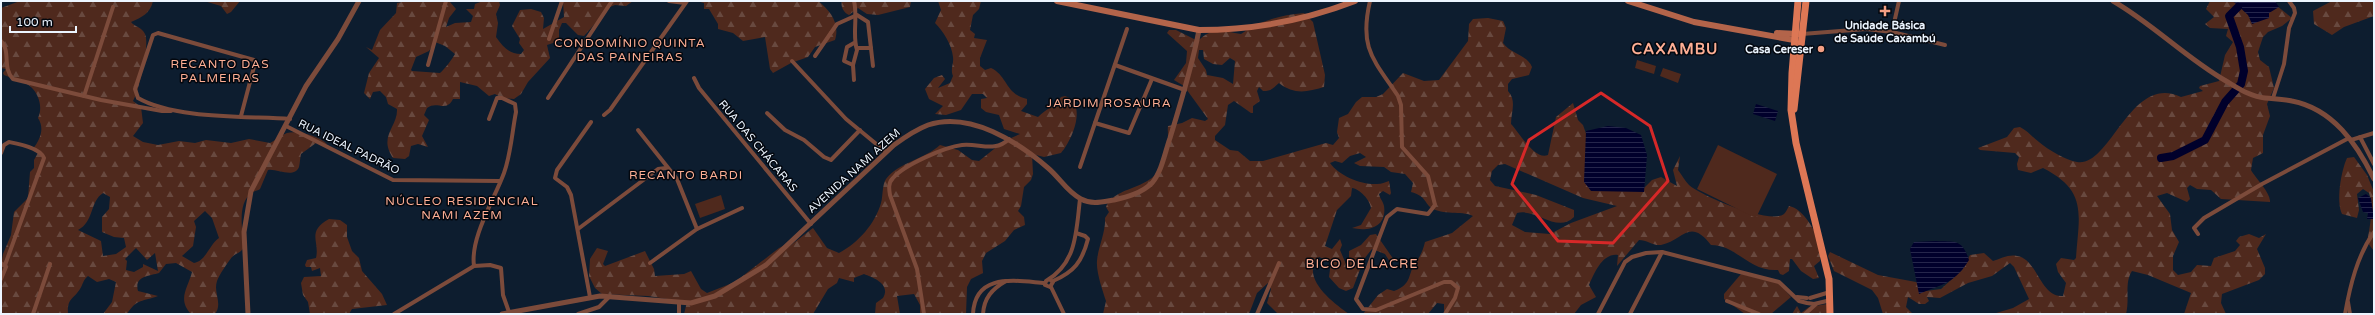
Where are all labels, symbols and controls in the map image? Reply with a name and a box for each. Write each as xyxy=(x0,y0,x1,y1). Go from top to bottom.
marker: Unidade Básica de Saúde Caxambú xyxy=(1879,5,1891,17)
scale bar xyxy=(10,8,76,34)
text: 100 m xyxy=(16,15,53,29)
place label: Unidade Básica de Saúde Caxambú xyxy=(1834,19,1936,45)
district label: CONDOMÍNIO QUINTA DAS PAINEIRAS xyxy=(554,36,706,64)
district label: CAXAMBU xyxy=(1632,40,1718,58)
place label: Casa Cereser xyxy=(1745,43,1814,56)
marker: Casa Cereser xyxy=(1816,44,1826,54)
district label: RECANTO DAS PALMEIRAS xyxy=(170,57,270,85)
district label: JARDIM ROSAURA xyxy=(1046,96,1172,110)
street label: RUA DAS CHÁCARAS xyxy=(716,97,801,195)
street label: RUA IDEAL PADRÃO xyxy=(296,117,402,177)
street label: AVENIDA NAMI AZEM xyxy=(805,126,903,216)
district label: RECANTO BARDI xyxy=(629,168,743,182)
district label: NÚCLEO RESIDENCIAL NAMI AZEM xyxy=(385,194,539,222)
district label: BICO DE LACRE xyxy=(1305,256,1419,272)

